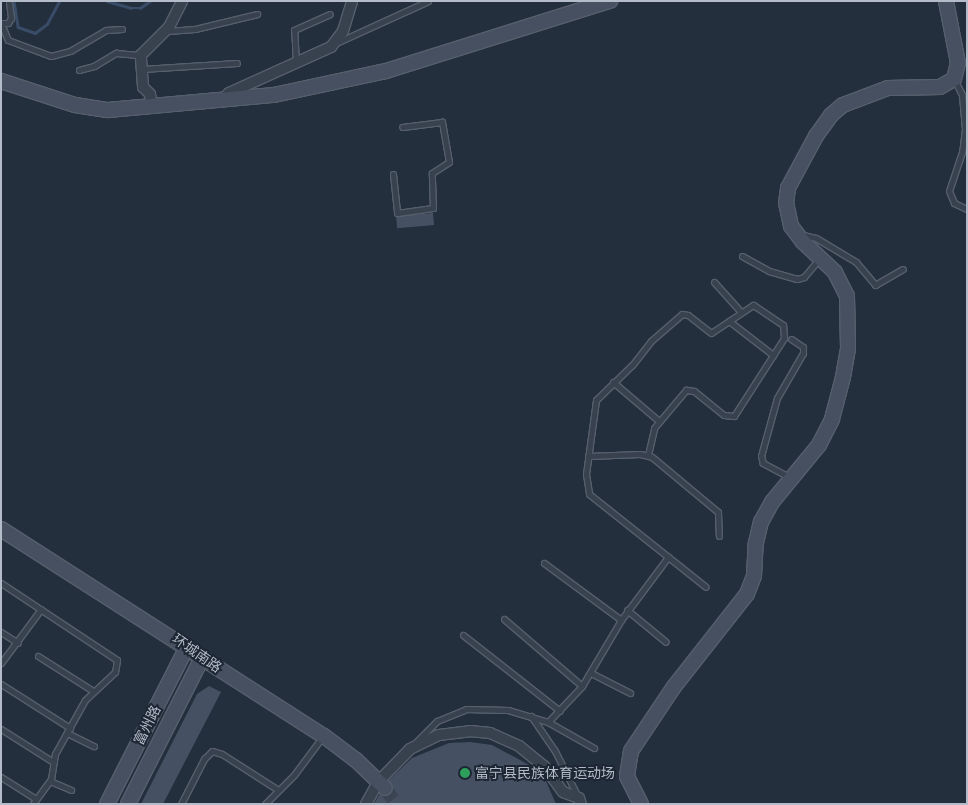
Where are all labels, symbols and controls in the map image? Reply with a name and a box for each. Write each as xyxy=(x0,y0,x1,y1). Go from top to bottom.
street label: 环城南路 xyxy=(169,630,225,676)
street label: 富州路 xyxy=(130,702,164,748)
place label: 富宁县民族体育运动场 xyxy=(475,765,615,781)
marker: 富宁县民族体育运动场 xyxy=(459,767,471,779)

